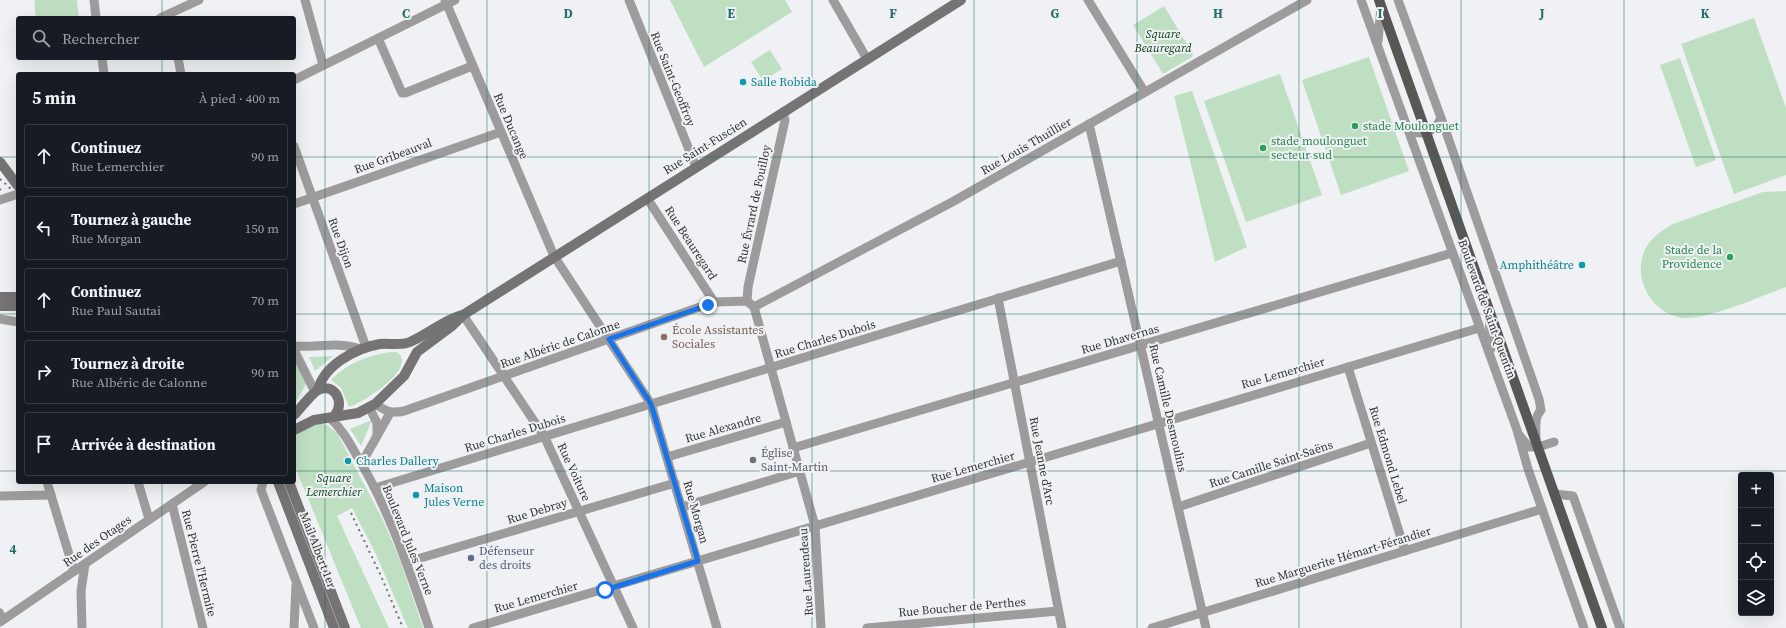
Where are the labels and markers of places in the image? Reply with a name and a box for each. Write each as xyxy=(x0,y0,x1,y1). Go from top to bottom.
place label: Salle Robida xyxy=(751,74,818,90)
marker: Salle Robida xyxy=(738,77,748,87)
place label: stade Moulonguet xyxy=(1363,118,1459,134)
marker: stade Moulonguet xyxy=(1350,121,1360,131)
place label: stade moulonguet secteur sud xyxy=(1271,133,1367,163)
marker: stade moulonguet secteur sud xyxy=(1258,143,1268,153)
place label: Stade de la Providence xyxy=(1662,242,1723,272)
marker: Stade de la Providence xyxy=(1725,252,1735,262)
place label: Amphithéâtre xyxy=(1500,257,1574,273)
marker: Amphithéâtre xyxy=(1577,260,1587,270)
place label: École Assistantes Sociales xyxy=(672,322,764,352)
marker: École Assistantes Sociales xyxy=(659,332,669,342)
place label: Église Saint-Martin xyxy=(761,445,828,475)
place label: Charles Dallery xyxy=(356,453,440,469)
marker: Église Saint-Martin xyxy=(748,455,758,465)
marker: Charles Dallery xyxy=(343,456,353,466)
place label: Maison Jules Verne xyxy=(423,480,484,510)
marker: Maison Jules Verne xyxy=(411,490,421,500)
place label: Défenseur des droits xyxy=(479,543,534,573)
marker: Défenseur des droits xyxy=(466,553,476,563)

